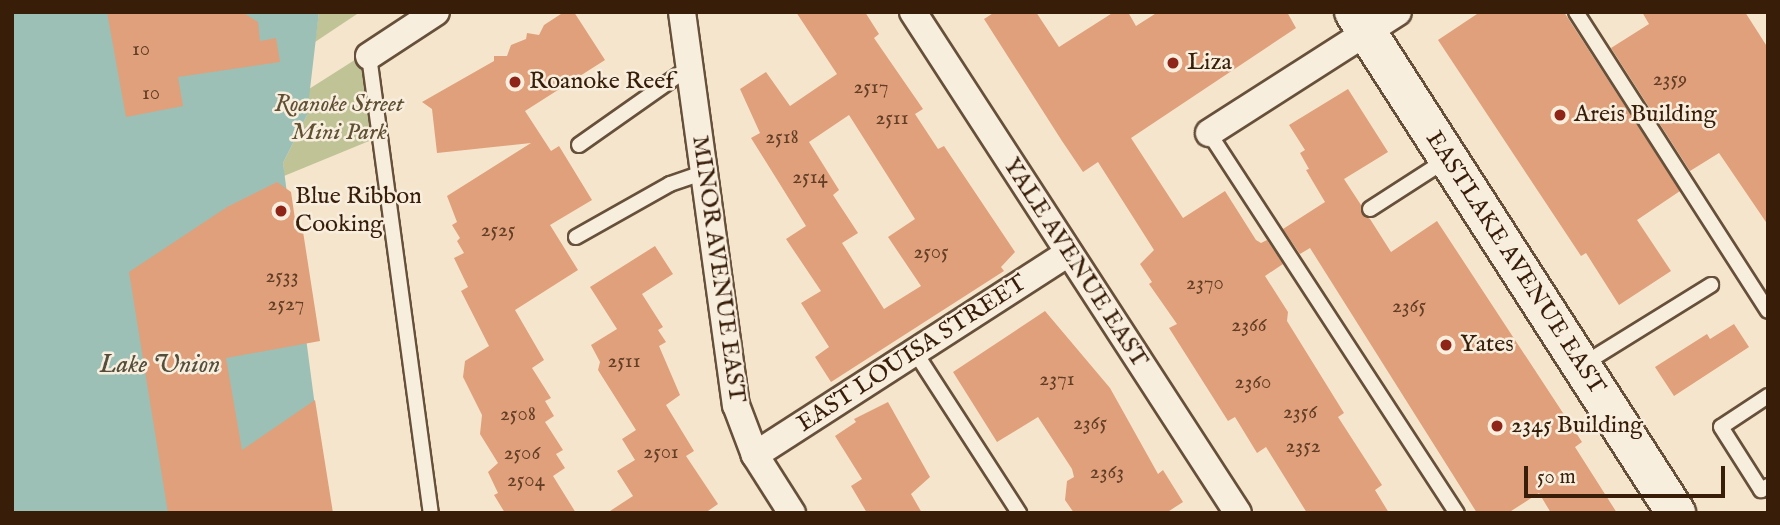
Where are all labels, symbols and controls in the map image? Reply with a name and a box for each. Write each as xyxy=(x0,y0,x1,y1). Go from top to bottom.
house number: 10 xyxy=(132,37,150,63)
place label: Liza xyxy=(1187,49,1232,77)
marker: Liza xyxy=(1165,55,1181,71)
house number: 2359 xyxy=(1653,67,1687,93)
place label: Roanoke Reef xyxy=(529,68,674,96)
marker: Roanoke Reef xyxy=(507,74,523,90)
house number: 2517 xyxy=(853,75,889,101)
house number: 10 xyxy=(142,81,160,107)
park label: Roanoke Street Mini Park xyxy=(274,91,404,147)
place label: Areis Building xyxy=(1574,101,1716,129)
house number: 2511 xyxy=(875,106,909,132)
marker: Areis Building xyxy=(1552,107,1568,123)
house number: 2518 xyxy=(765,125,799,151)
street label: EASTLAKE AVENUE EAST xyxy=(1419,126,1611,400)
street label: MINOR AVENUE EAST xyxy=(685,134,751,404)
street label: YALE AVENUE EAST xyxy=(996,153,1154,373)
house number: 2514 xyxy=(792,165,828,191)
place label: Blue Ribbon Cooking xyxy=(295,183,422,239)
marker: Blue Ribbon Cooking xyxy=(273,203,289,219)
house number: 2525 xyxy=(481,218,515,244)
house number: 2505 xyxy=(913,240,949,266)
house number: 2533 xyxy=(265,264,299,290)
street label: EAST LOUISA STREET xyxy=(792,269,1032,439)
house number: 2370 xyxy=(1186,271,1224,297)
house number: 2527 xyxy=(268,292,304,318)
house number: 2365 xyxy=(1392,294,1426,320)
house number: 2366 xyxy=(1231,313,1267,339)
place label: Yates xyxy=(1460,331,1514,359)
marker: Yates xyxy=(1438,337,1454,353)
water label: Lake Union xyxy=(99,349,221,381)
house number: 2511 xyxy=(607,349,641,375)
house number: 2371 xyxy=(1039,367,1075,393)
house number: 2360 xyxy=(1235,370,1271,396)
house number: 2356 xyxy=(1283,400,1317,426)
house number: 2508 xyxy=(500,402,536,428)
house number: 2365 xyxy=(1073,411,1107,437)
place label: 2345 Building xyxy=(1511,412,1643,440)
marker: 2345 Building xyxy=(1489,418,1505,434)
house number: 2352 xyxy=(1285,434,1321,460)
house number: 2501 xyxy=(643,440,679,466)
house number: 2506 xyxy=(504,441,540,467)
scale bar xyxy=(1528,452,1729,496)
house number: 2363 xyxy=(1090,460,1124,486)
text: 50 m xyxy=(1537,464,1576,491)
house number: 2504 xyxy=(507,468,545,494)

